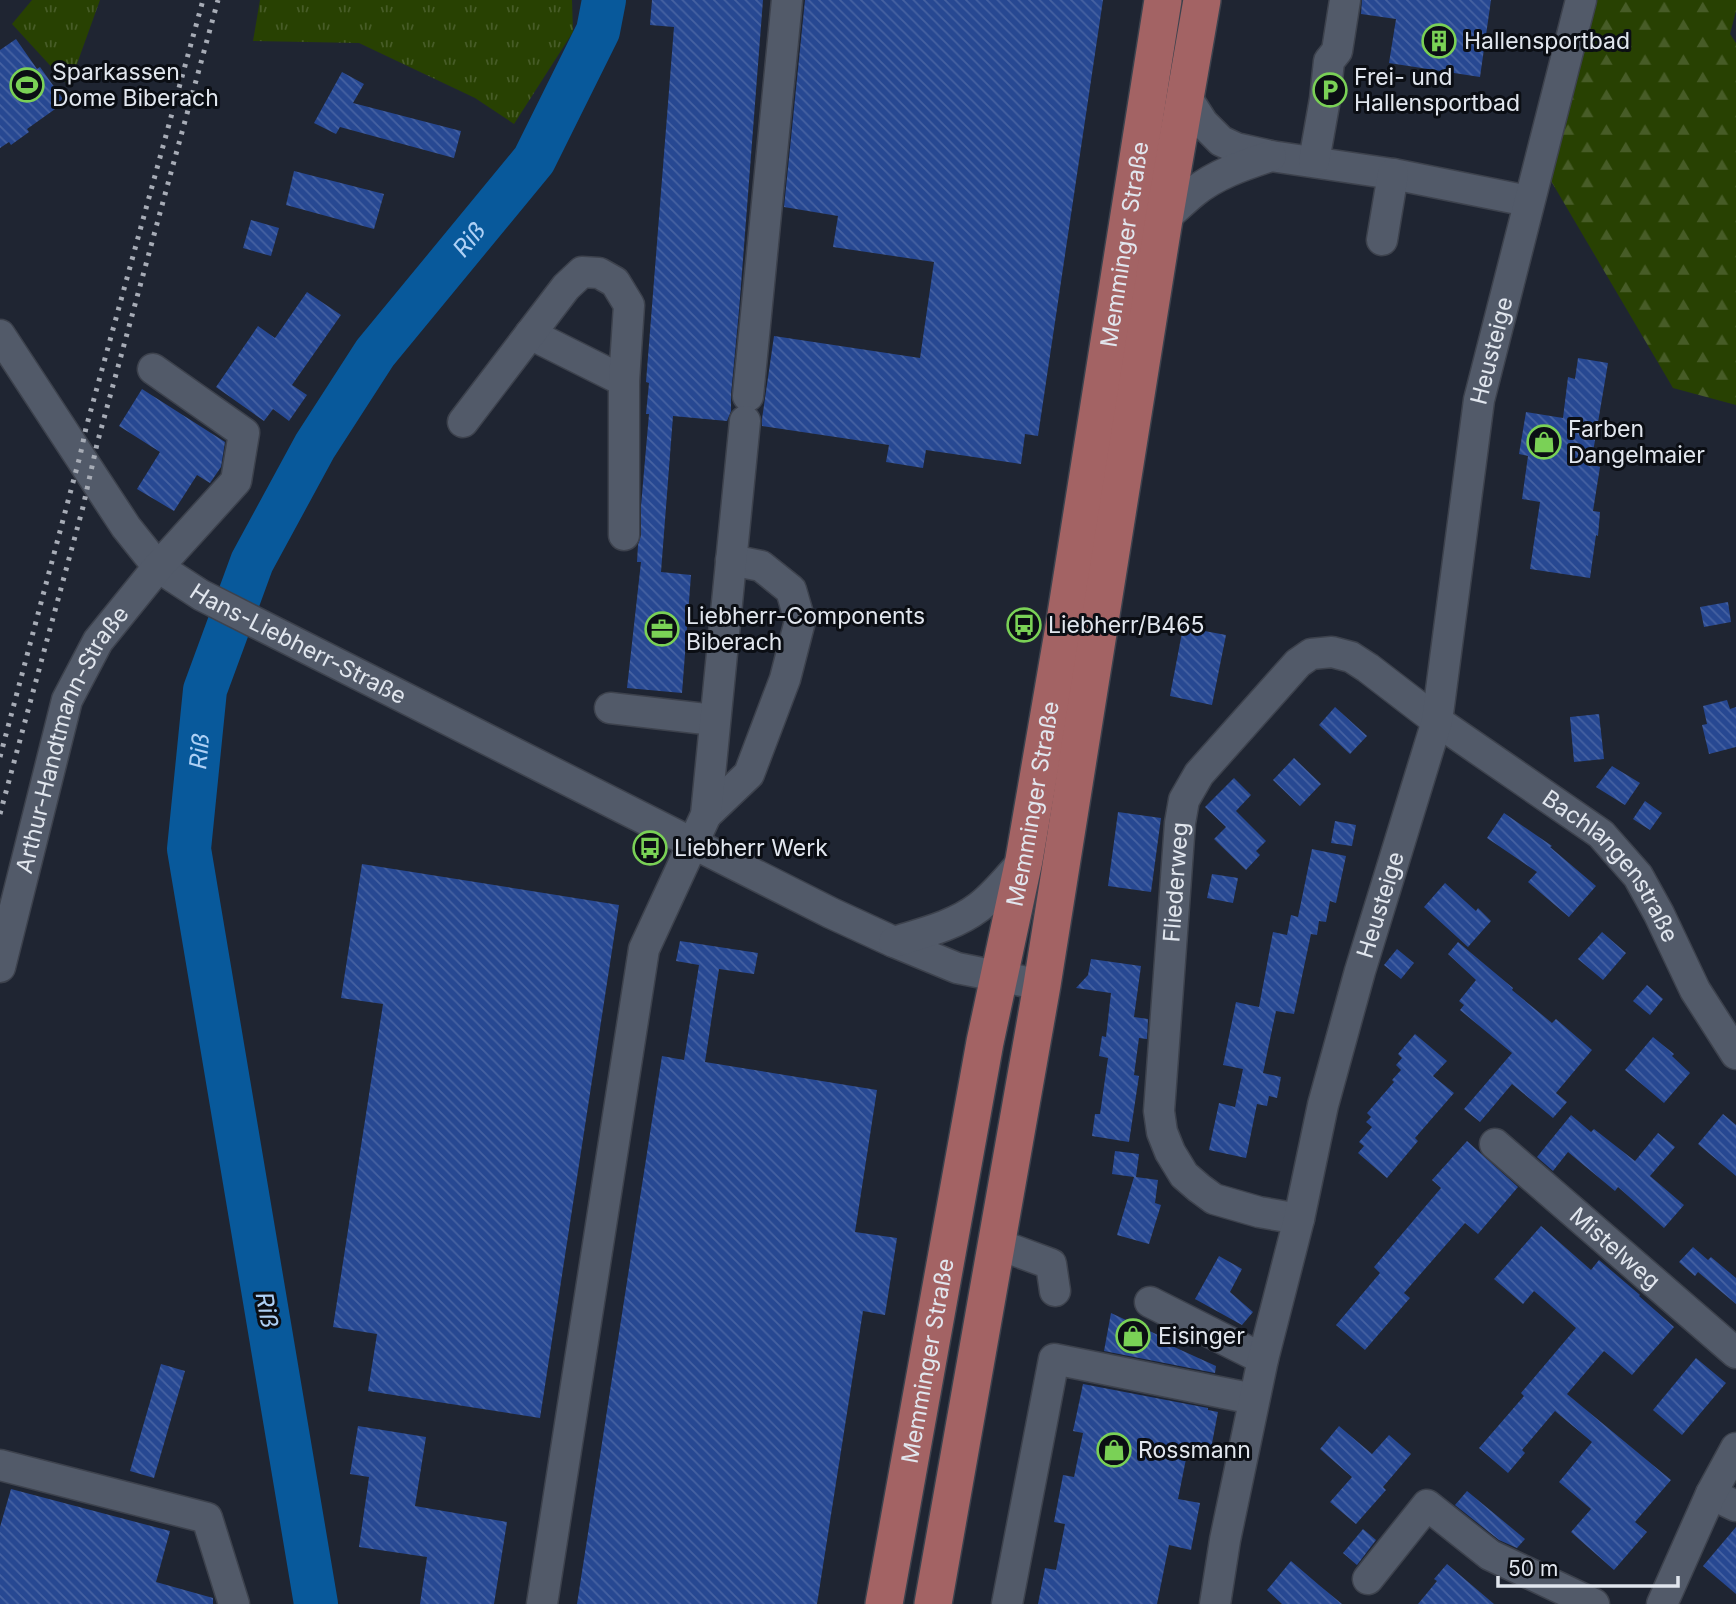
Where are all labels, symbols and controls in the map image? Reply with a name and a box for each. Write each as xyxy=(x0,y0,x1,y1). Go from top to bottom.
building icon: Hallensportbad xyxy=(1420,22,1458,60)
place label: Hallensportbad xyxy=(1464,27,1630,55)
place label: Sparkassen Dome Biberach xyxy=(52,58,219,112)
place label: Frei- und Hallensportbad xyxy=(1354,63,1520,117)
sports icon: Sparkassen Dome Biberach xyxy=(8,66,46,104)
parking icon: Frei- und Hallensportbad xyxy=(1311,71,1349,109)
street label: Memminger Straße xyxy=(1094,139,1154,349)
water label: Riß xyxy=(446,216,491,262)
street label: Heusteige xyxy=(1464,294,1519,408)
place label: Farben Dangelmaier xyxy=(1568,415,1705,469)
shop icon: Farben Dangelmaier xyxy=(1525,423,1563,461)
street label: Hans-Liebherr-Straße xyxy=(185,578,411,710)
street label: Arthur-Handtmann-Straße xyxy=(10,600,135,876)
place label: Liebherr-Components Biberach xyxy=(686,602,925,656)
bus stop icon: Liebherr/B465 xyxy=(1005,606,1043,644)
office icon: Liebherr-Components Biberach xyxy=(643,610,681,648)
place label: Liebherr/B465 xyxy=(1048,611,1204,639)
street label: Memminger Straße xyxy=(1000,699,1065,909)
water label: Riß xyxy=(183,732,215,771)
street label: Bachlangenstraße xyxy=(1537,784,1684,947)
street label: Fliederweg xyxy=(1157,821,1194,943)
bus stop icon: Liebherr Werk xyxy=(631,829,669,867)
place label: Liebherr Werk xyxy=(674,834,828,862)
street label: Heusteige xyxy=(1351,848,1410,962)
street label: Mistelweg xyxy=(1564,1201,1666,1295)
street label: Memminger Straße xyxy=(896,1256,960,1466)
water label: Riß xyxy=(250,1290,284,1330)
shop icon: Eisinger xyxy=(1114,1317,1152,1355)
place label: Eisinger xyxy=(1158,1322,1245,1350)
shop icon: Rossmann xyxy=(1095,1431,1133,1469)
place label: Rossmann xyxy=(1138,1436,1251,1464)
scale bar xyxy=(1498,1544,1678,1588)
text: 50 m xyxy=(1508,1556,1558,1581)

